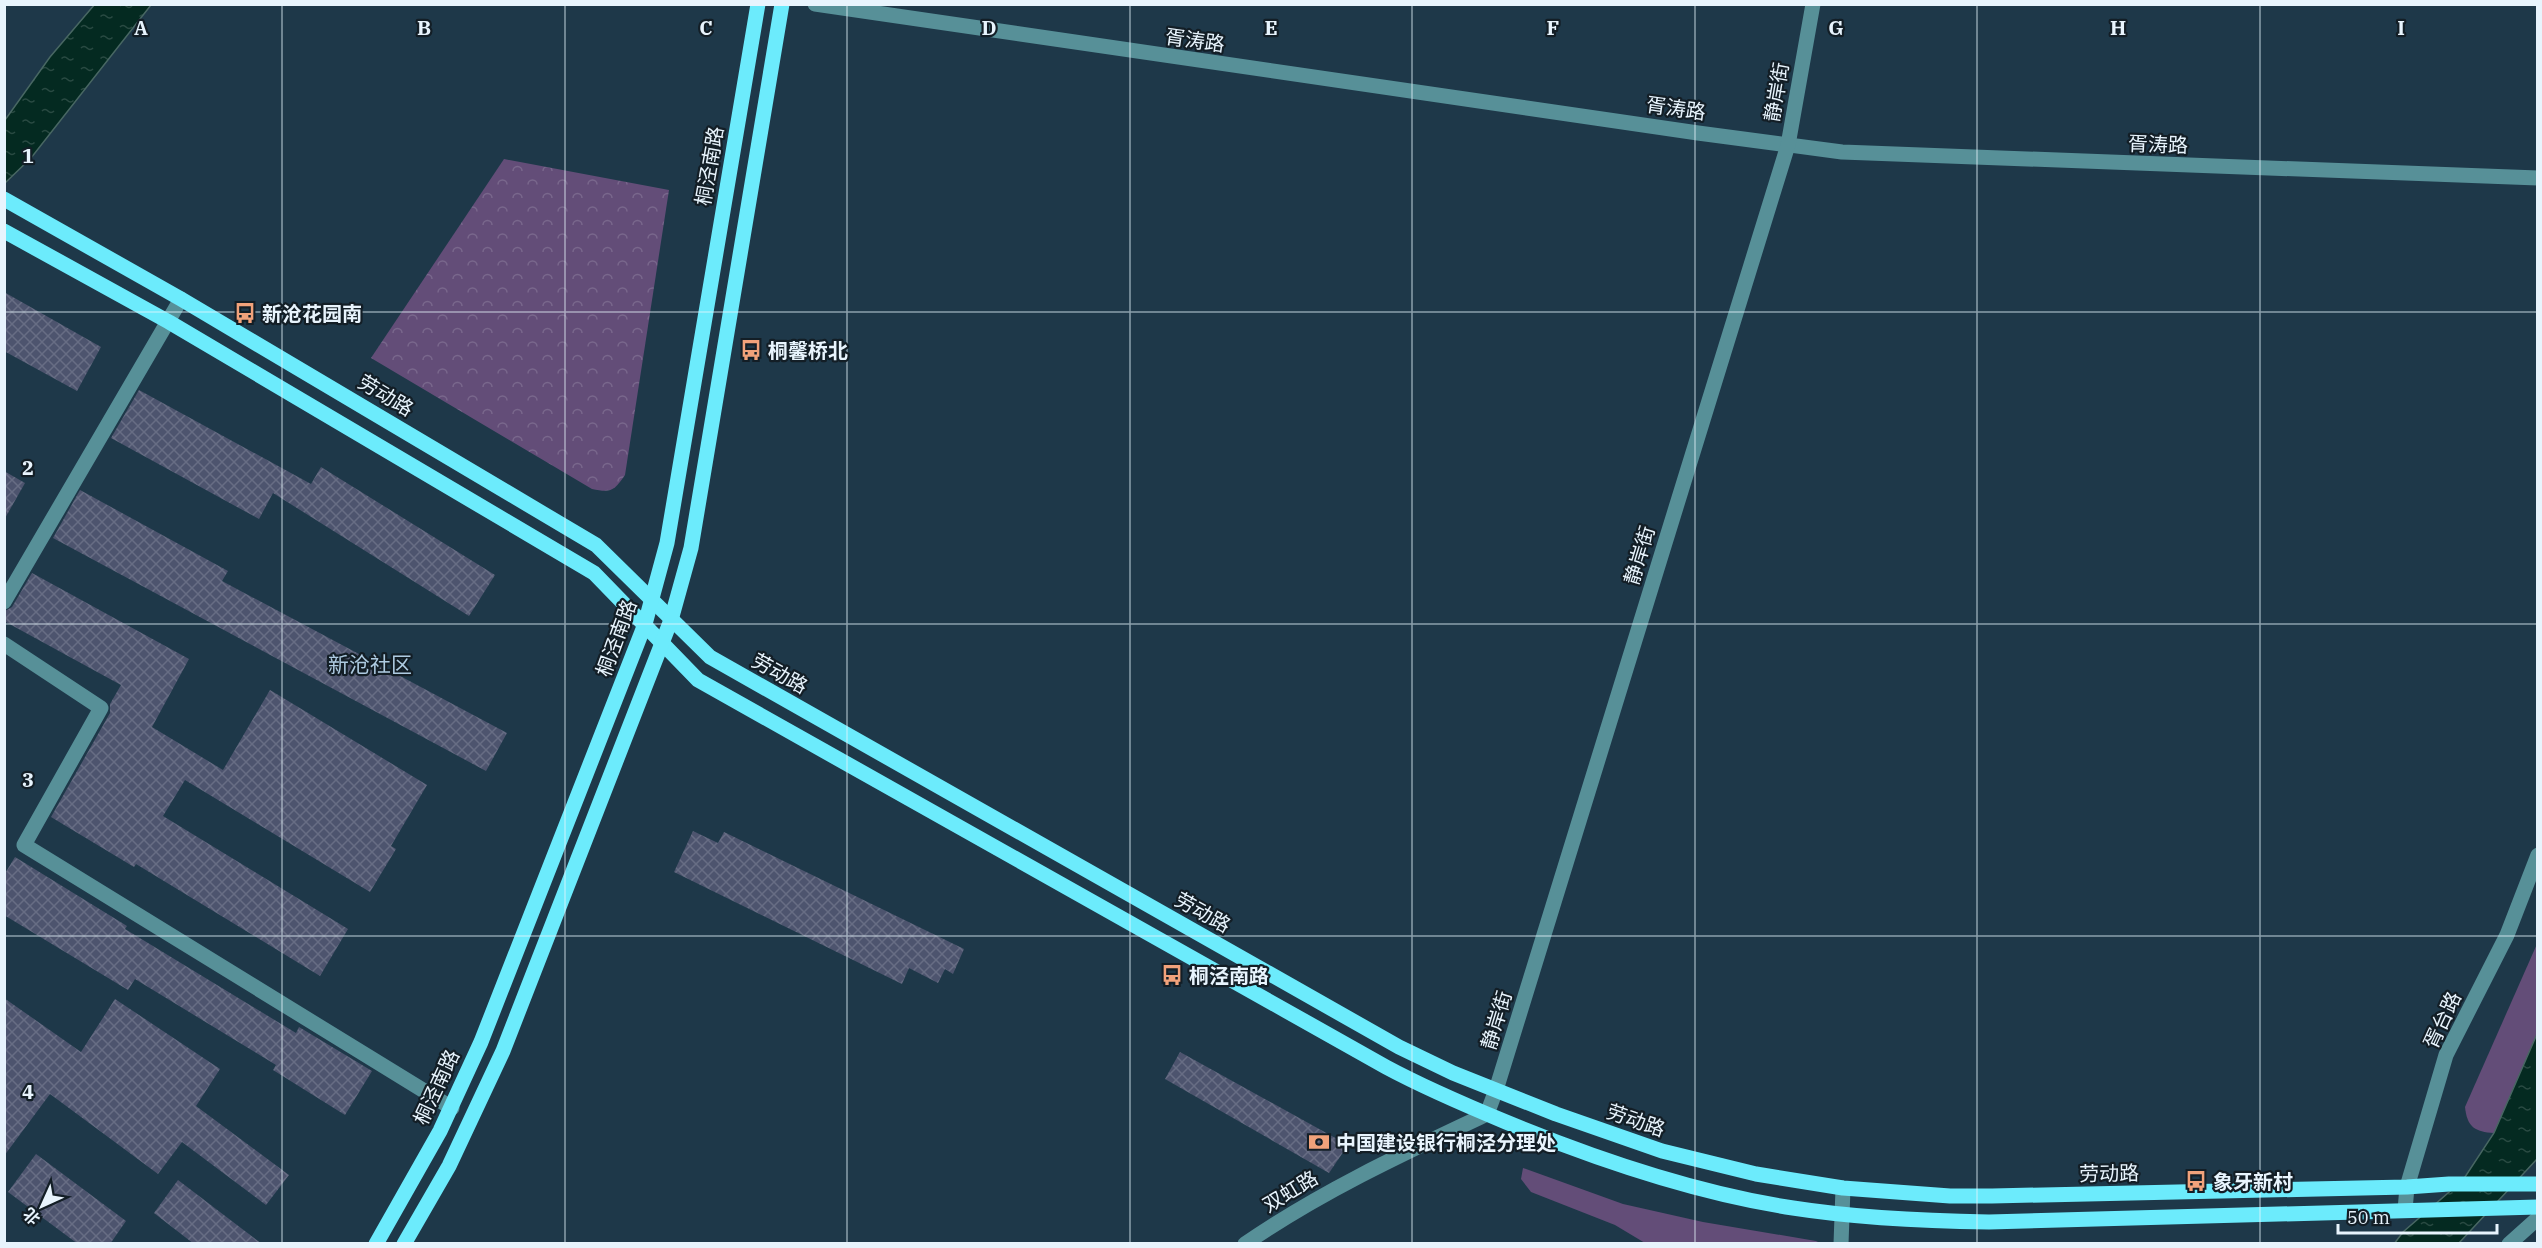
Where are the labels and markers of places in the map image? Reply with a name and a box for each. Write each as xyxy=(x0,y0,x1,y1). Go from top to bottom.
place label: 新沧花园南 xyxy=(262,300,362,327)
bus stop icon: 新沧花园南 xyxy=(233,301,257,325)
place label: 桐馨桥北 xyxy=(768,337,848,364)
bus stop icon: 桐馨桥北 xyxy=(739,338,763,362)
place label: 桐泾南路 xyxy=(1189,962,1269,989)
bus stop icon: 桐泾南路 xyxy=(1160,963,1184,987)
place label: 中国建设银行桐泾分理处 xyxy=(1336,1129,1556,1156)
bank icon: 中国建设银行桐泾分理处 xyxy=(1307,1130,1331,1154)
place label: 象牙新村 xyxy=(2213,1168,2293,1195)
bus stop icon: 象牙新村 xyxy=(2184,1169,2208,1193)

